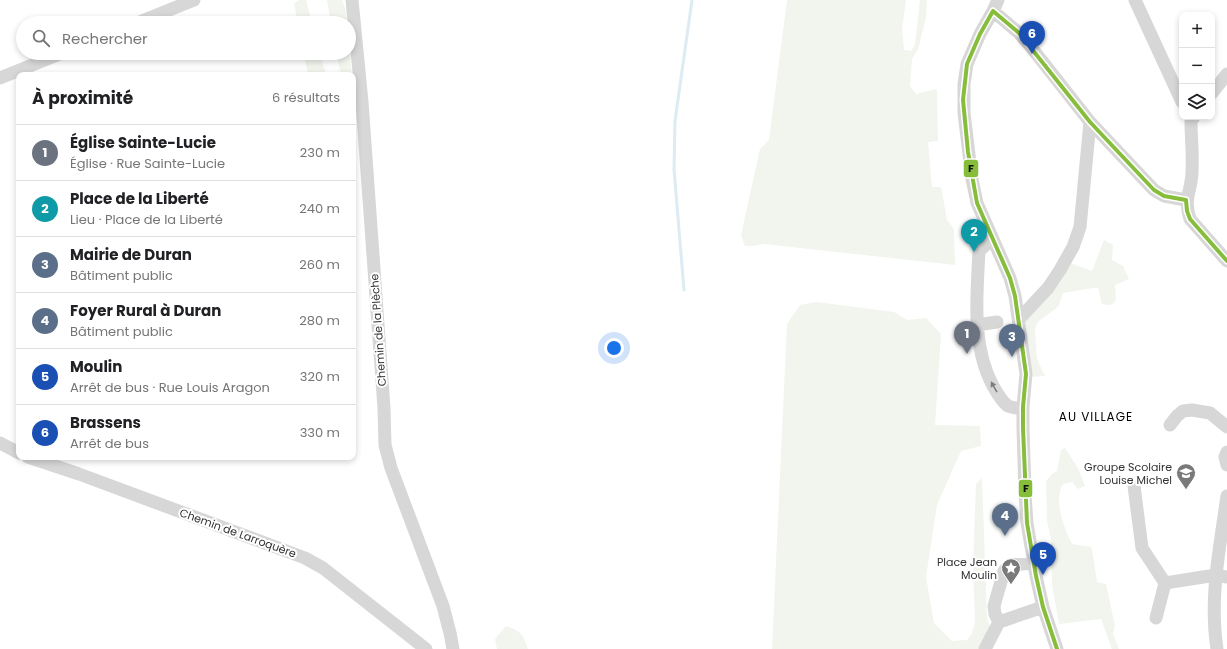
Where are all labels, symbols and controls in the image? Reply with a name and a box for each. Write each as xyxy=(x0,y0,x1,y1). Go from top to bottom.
map controls xyxy=(1179,12,1215,120)
button: + xyxy=(1179,12,1215,48)
search box xyxy=(16,16,356,60)
pin: 6 xyxy=(1019,21,1045,54)
icon: search xyxy=(30,27,52,49)
text: Rechercher xyxy=(62,28,148,49)
button: − xyxy=(1179,48,1215,84)
button: layers xyxy=(1179,84,1215,120)
text: À proximité xyxy=(32,86,133,110)
text: 6 résultats xyxy=(272,88,340,107)
text: Église Sainte-Lucie xyxy=(70,132,216,153)
text: 1 xyxy=(43,143,47,162)
text: 230 m xyxy=(300,143,340,162)
text: Église · Rue Sainte-Lucie xyxy=(70,154,225,173)
line badge: F xyxy=(963,159,979,178)
text: F xyxy=(968,160,974,176)
text: Place de la Liberté xyxy=(70,188,209,209)
text: 2 xyxy=(41,199,49,218)
text: 240 m xyxy=(299,199,340,218)
text: Lieu · Place de la Liberté xyxy=(70,210,223,229)
pin: 2 xyxy=(961,219,987,252)
text: Mairie de Duran xyxy=(70,244,192,265)
text: 3 xyxy=(41,255,49,274)
text: 260 m xyxy=(299,255,340,274)
text: Bâtiment public xyxy=(70,266,173,285)
street label: Chemin de la Plèche xyxy=(366,273,390,387)
text: Foyer Rural à Duran xyxy=(70,300,221,321)
text: 4 xyxy=(41,311,49,330)
text: 280 m xyxy=(299,311,340,330)
pin: 1 xyxy=(954,321,980,354)
text: Bâtiment public xyxy=(70,322,173,341)
pin: 3 xyxy=(999,324,1025,357)
your location xyxy=(604,338,624,358)
text: Moulin xyxy=(70,356,122,377)
text: 5 xyxy=(41,367,49,386)
text: 320 m xyxy=(300,367,340,386)
text: Arrêt de bus · Rue Louis Aragon xyxy=(70,378,270,397)
one-way arrow xyxy=(990,381,997,393)
district label: AU VILLAGE xyxy=(1059,408,1133,425)
text: Brassens xyxy=(70,412,141,433)
text: 6 xyxy=(41,423,49,442)
text: 330 m xyxy=(300,423,340,442)
text: Arrêt de bus xyxy=(70,434,149,453)
place label: Groupe Scolaire Louise Michel xyxy=(1084,459,1172,488)
school or university icon: Groupe Scolaire Louise Michel xyxy=(1175,462,1197,490)
line badge: F xyxy=(1018,479,1033,498)
text: F xyxy=(1023,480,1029,496)
pin: 4 xyxy=(992,503,1018,536)
street label: Chemin de Larroquère xyxy=(177,504,299,562)
pin: 5 xyxy=(1030,542,1056,575)
place label: Place Jean Moulin xyxy=(937,554,997,583)
place icon: Place Jean Moulin xyxy=(1000,557,1022,585)

